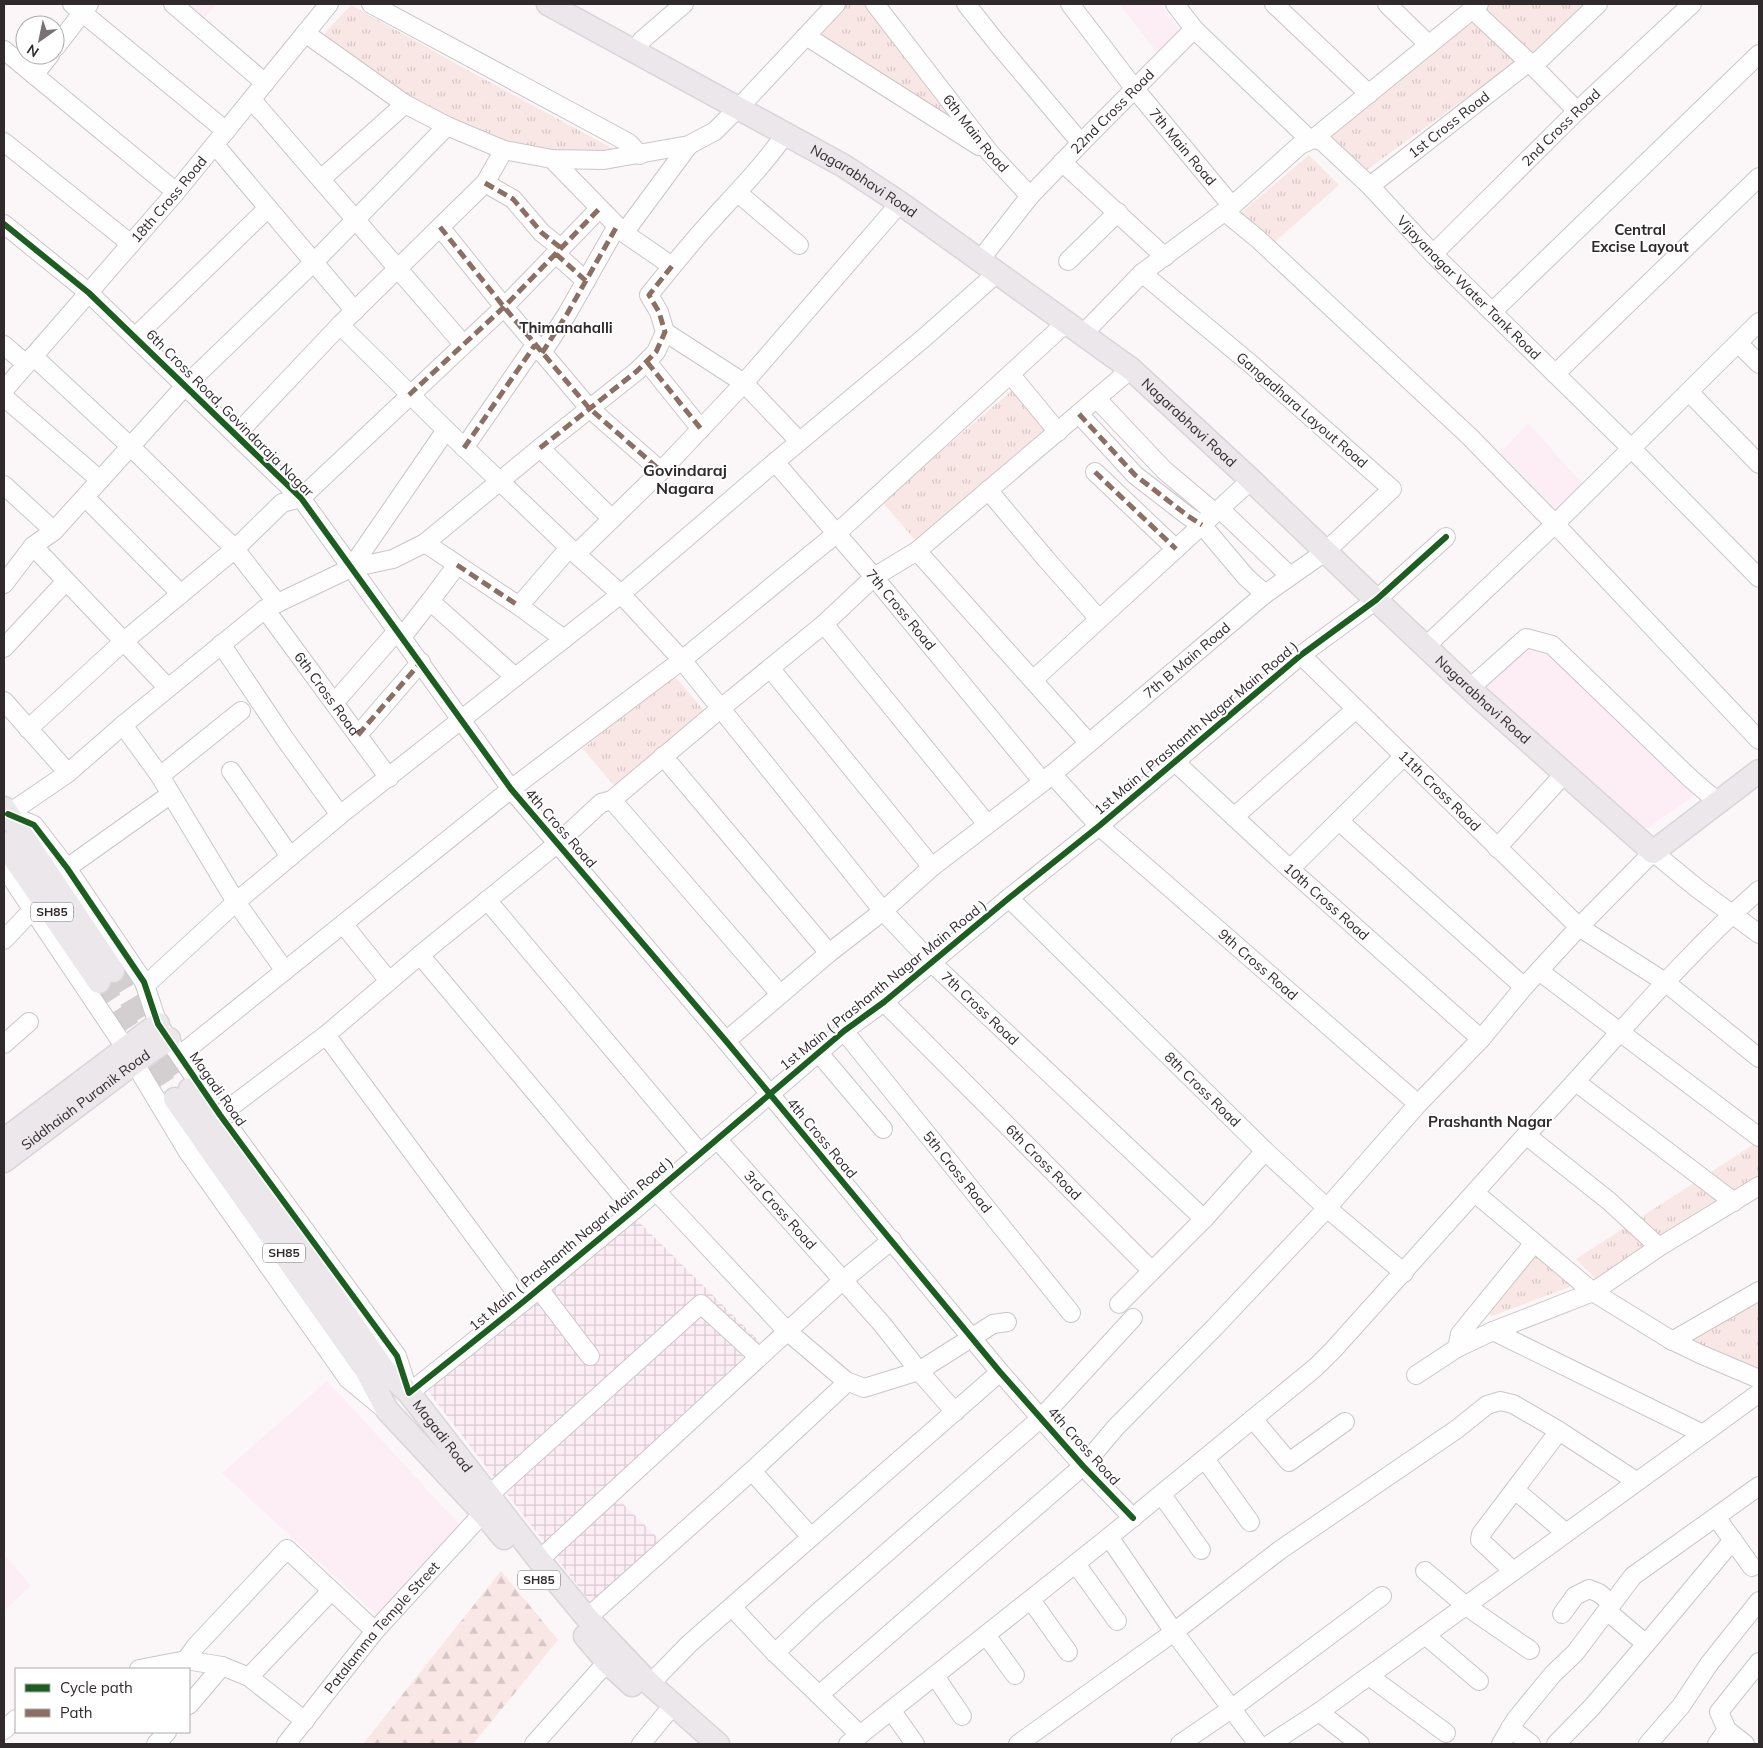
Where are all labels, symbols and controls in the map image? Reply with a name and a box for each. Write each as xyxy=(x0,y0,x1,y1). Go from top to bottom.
north arrow xyxy=(15,15,65,65)
text: N xyxy=(24,40,42,61)
street label: 22nd Cross Road xyxy=(1067,65,1158,157)
street label: 2nd Cross Road xyxy=(1518,85,1604,170)
street label: 1st Cross Road xyxy=(1405,87,1493,162)
street label: 6th Main Road xyxy=(939,91,1013,176)
street label: 7th Main Road xyxy=(1145,104,1220,189)
street label: Nagarabhavi Road xyxy=(807,140,921,221)
street label: 18th Cross Road xyxy=(127,152,211,246)
street label: Vijayanagar Water Tank Road xyxy=(1393,212,1544,363)
district label: Central Excise Layout xyxy=(1591,220,1689,256)
district label: Thimanahalli xyxy=(519,318,613,337)
street label: 6th Cross Road, Govindaraja Nagar xyxy=(142,325,318,501)
street label: Gangadhara Layout Road xyxy=(1233,348,1371,472)
street label: Nagarabhavi Road xyxy=(1138,374,1240,471)
district label: Govindaraj Nagara xyxy=(643,460,727,498)
street label: 7th Cross Road xyxy=(862,565,940,654)
street label: 7th B Main Road xyxy=(1140,618,1234,702)
street label: 1st Main ( Prashanth Nagar Main Road ) xyxy=(1090,637,1302,819)
street label: 6th Cross Road xyxy=(290,648,364,739)
street label: Nagarabhavi Road xyxy=(1432,652,1534,748)
street label: 11th Cross Road xyxy=(1395,746,1485,835)
street label: 4th Cross Road xyxy=(522,785,600,871)
street label: 10th Cross Road xyxy=(1280,859,1373,944)
street label: 1st Main ( Prashanth Nagar Main Road ) xyxy=(776,896,990,1074)
road number: SH85 xyxy=(31,902,73,922)
street label: 9th Cross Road xyxy=(1215,925,1301,1004)
street label: 7th Cross Road xyxy=(938,968,1023,1049)
street label: Siddhaiah Puranik Road xyxy=(18,1046,153,1154)
street label: Magadi Road xyxy=(186,1048,250,1130)
street label: 8th Cross Road xyxy=(1161,1048,1244,1131)
street label: 4th Cross Road xyxy=(783,1094,861,1182)
district label: Prashanth Nagar xyxy=(1428,1112,1552,1131)
street label: 6th Cross Road xyxy=(1002,1120,1085,1204)
street label: 5th Cross Road xyxy=(919,1128,996,1216)
street label: 1st Main ( Prashanth Nagar Main Road ) xyxy=(465,1153,677,1335)
street label: 3rd Cross Road xyxy=(740,1167,820,1253)
road number: SH85 xyxy=(263,1244,305,1262)
street label: Magadi Road xyxy=(409,1396,476,1476)
street label: 4th Cross Road xyxy=(1044,1403,1124,1489)
street label: Patalamma Temple Street xyxy=(320,1558,443,1697)
road number: SH85 xyxy=(518,1570,560,1590)
legend xyxy=(15,1668,190,1733)
text: Cycle path xyxy=(60,1678,133,1697)
text: Path xyxy=(60,1703,92,1722)

